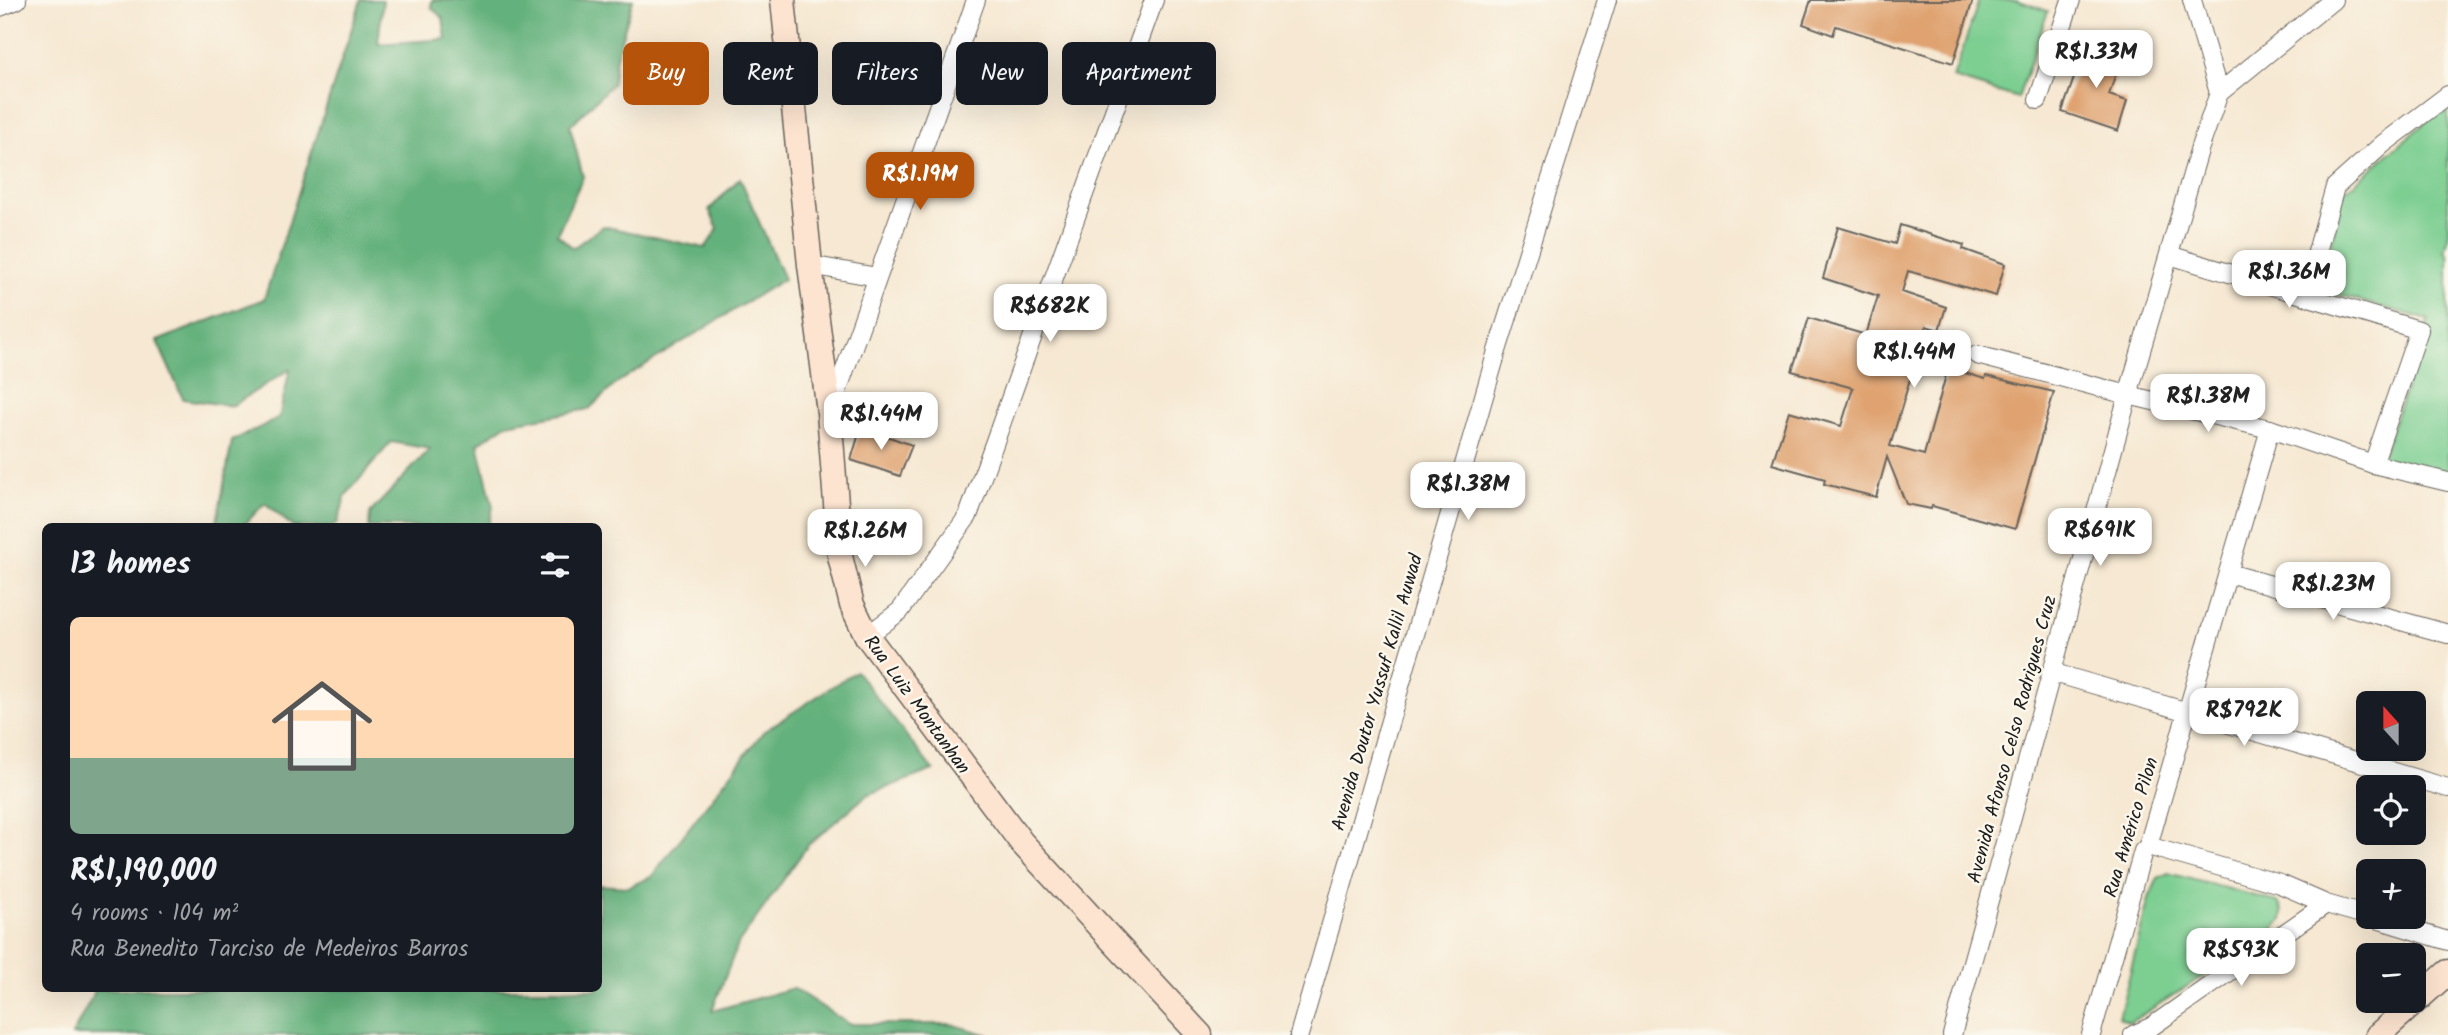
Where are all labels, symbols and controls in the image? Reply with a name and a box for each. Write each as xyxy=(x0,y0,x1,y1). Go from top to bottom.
pin: R$1.33M xyxy=(2031,31,2161,90)
text: R$1.33M xyxy=(2055,35,2137,71)
chip: Buy xyxy=(623,42,709,105)
chip: Rent xyxy=(723,42,818,105)
chip: Filters xyxy=(832,42,942,105)
chip: New xyxy=(956,42,1048,105)
chip: Apartment xyxy=(1062,42,1216,105)
pin: R$1.19M xyxy=(855,152,985,212)
text: R$1.19M xyxy=(882,157,958,193)
pin: R$1.36M xyxy=(2224,250,2354,310)
text: R$1.36M xyxy=(2248,255,2330,291)
pin: R$682K xyxy=(993,284,1107,344)
text: R$682K xyxy=(1010,289,1090,325)
pin: R$1.44M xyxy=(1849,330,1979,390)
text: R$1.44M xyxy=(1873,335,1955,371)
pin: R$1.38M xyxy=(2143,374,2273,434)
text: R$1.38M xyxy=(2166,379,2250,415)
pin: R$1.44M xyxy=(816,392,946,452)
text: R$1.44M xyxy=(840,397,922,433)
pin: R$1.38M xyxy=(1403,462,1533,522)
text: R$1.38M xyxy=(1426,467,1510,503)
pin: R$691K xyxy=(2043,508,2157,568)
pin: R$1.26M xyxy=(800,510,930,569)
text: R$691K xyxy=(2064,513,2136,549)
text: R$1.26M xyxy=(823,514,907,550)
text: 13 homes xyxy=(70,541,191,589)
icon: filters xyxy=(536,546,574,584)
street label: Avenida Doutor Yussuf Kallil Auwad xyxy=(1324,550,1432,835)
pin: R$1.23M xyxy=(2268,562,2398,622)
text: R$1.23M xyxy=(2291,567,2375,603)
street label: Avenida Afonso Celso Rodrigues Cruz xyxy=(1960,592,2066,887)
street label: Rua Luiz Montanhan xyxy=(855,629,977,781)
icon: home xyxy=(259,663,385,789)
pin: R$792K xyxy=(2187,688,2301,748)
north arrow xyxy=(2356,691,2426,761)
map controls xyxy=(2356,691,2426,1013)
text: R$792K xyxy=(2205,693,2283,729)
street label: Rua Américo Pilon xyxy=(2096,754,2168,902)
button: locate xyxy=(2356,775,2426,845)
text: R$1,190,000 xyxy=(70,848,216,896)
button: + xyxy=(2356,859,2426,929)
text: 4 rooms · 104 m² xyxy=(70,896,238,932)
pin: R$593K xyxy=(2184,928,2298,988)
text: Rua Benedito Tarciso de Medeiros Barros xyxy=(70,932,468,968)
text: R$593K xyxy=(2202,933,2280,969)
button: − xyxy=(2356,943,2426,1013)

